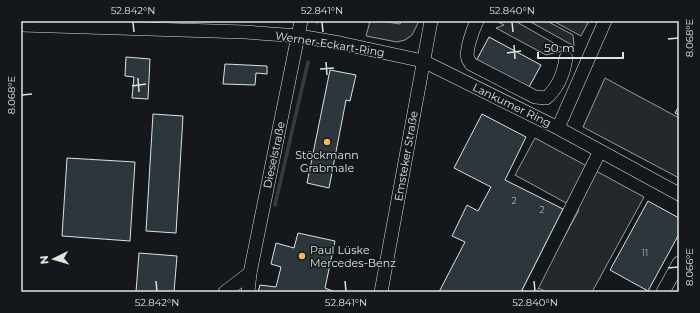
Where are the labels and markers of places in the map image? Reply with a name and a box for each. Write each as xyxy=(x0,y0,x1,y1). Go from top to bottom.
marker: Stöckmann Grabmale xyxy=(322,137,332,147)
place label: Stöckmann Grabmale xyxy=(295,148,359,175)
place label: Paul Lüske Mercedes-Benz xyxy=(310,243,396,270)
marker: Paul Lüske Mercedes-Benz xyxy=(297,251,307,261)

